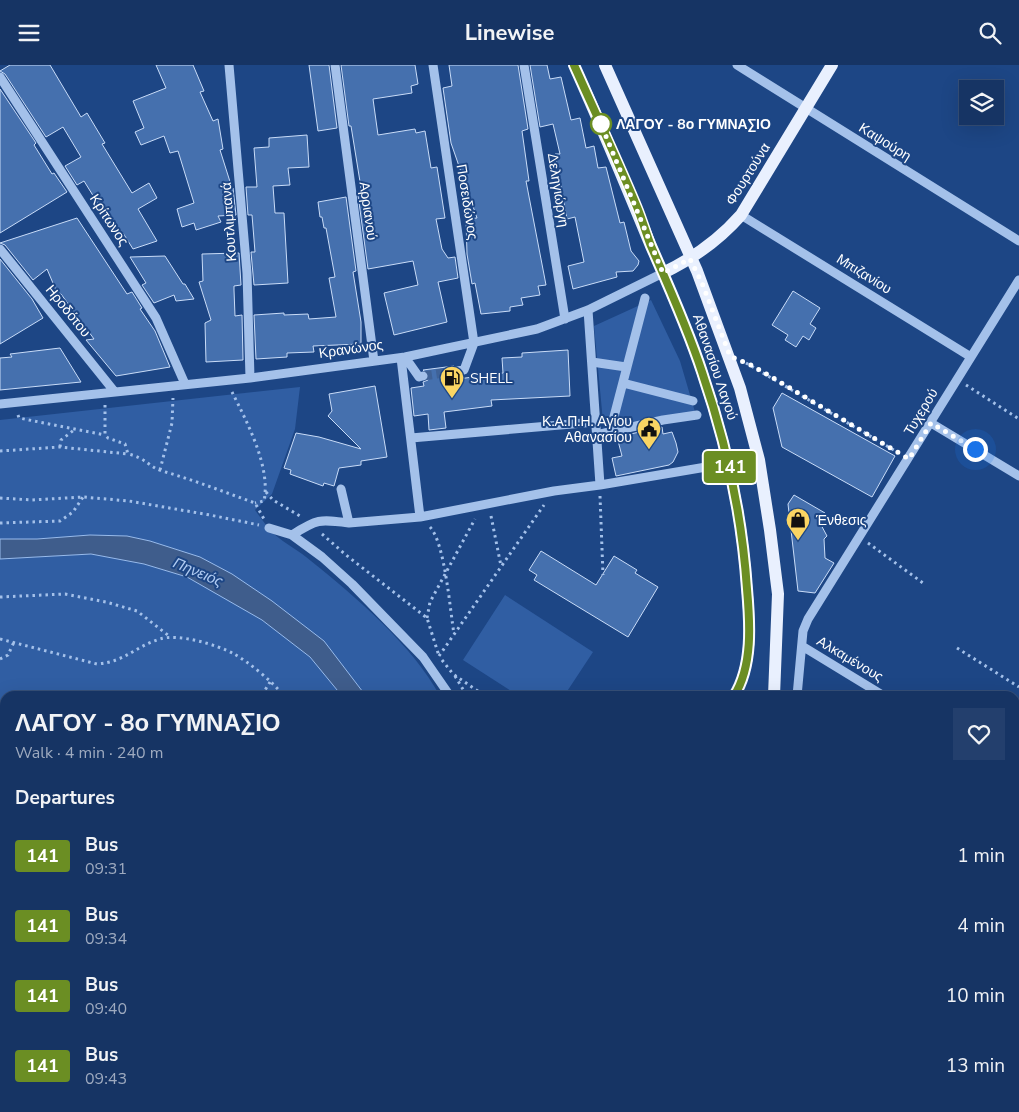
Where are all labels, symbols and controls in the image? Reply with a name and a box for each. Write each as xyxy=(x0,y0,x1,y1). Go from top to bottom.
text: Linewise xyxy=(465,18,554,48)
icon: menu xyxy=(15,19,43,47)
icon: search xyxy=(976,19,1004,47)
map controls xyxy=(959,80,1004,125)
button: layers xyxy=(959,80,1004,125)
marker: ΛΑΓΟΥ - 8ο ΓΥΜΝΑΣΙΟ xyxy=(590,113,612,135)
place label: ΛΑΓΟΥ - 8ο ΓΥΜΝΑΣΙΟ xyxy=(616,115,771,134)
street label: Καψούρη xyxy=(855,118,915,166)
street label: Φουρτούνα xyxy=(721,139,775,209)
street label: Δεληγιώργη xyxy=(543,151,573,229)
street label: Ποσειδώνος xyxy=(452,163,482,241)
street label: Αρριανού xyxy=(354,181,382,241)
street label: Κουτλιμπανά xyxy=(217,182,241,262)
street label: Κρίτωνος xyxy=(85,190,133,250)
street label: Μπιζανίου xyxy=(833,250,895,298)
street label: Ηροδότου xyxy=(41,281,95,341)
street label: Αθανασίου Λαγού xyxy=(688,311,742,423)
street label: Κρανώνος xyxy=(318,335,385,363)
fuel station icon: SHELL xyxy=(439,365,465,399)
place label: SHELL xyxy=(470,369,513,388)
street label: Τυχερού xyxy=(899,385,943,439)
place label: Κ.Α.Π.Η. Αγίου Αθανασίου xyxy=(542,412,632,447)
public building icon: Κ.Α.Π.Η. Αγίου Αθανασίου xyxy=(636,416,662,450)
your location xyxy=(963,437,988,462)
line badge: 141 xyxy=(701,451,759,483)
text: 141 xyxy=(714,455,746,479)
shop icon: Ένθεσις xyxy=(785,507,811,541)
place label: Ένθεσις xyxy=(815,511,867,530)
water label: Πηνειός xyxy=(170,553,227,592)
street label: Αλκαμένους xyxy=(813,632,887,686)
text: ΛΑΓΟΥ - 8ο ΓΥΜΝΑΣΙΟ xyxy=(15,707,281,739)
button: heart xyxy=(953,708,1005,760)
text: Walk · 4 min · 240 m xyxy=(15,742,163,764)
text: Departures xyxy=(15,785,115,811)
text: Bus xyxy=(85,832,118,858)
text: 1 min xyxy=(957,843,1005,869)
text: 141 xyxy=(26,844,59,868)
text: 09:31 xyxy=(85,858,127,880)
text: Bus xyxy=(85,902,118,928)
text: 4 min xyxy=(957,913,1005,939)
text: 141 xyxy=(26,914,59,938)
text: 09:34 xyxy=(85,928,127,950)
text: Bus xyxy=(85,972,118,998)
text: 10 min xyxy=(946,983,1005,1009)
text: 141 xyxy=(26,984,59,1008)
text: 09:40 xyxy=(85,998,127,1020)
text: Bus xyxy=(85,1042,118,1068)
text: 13 min xyxy=(946,1053,1005,1079)
text: 141 xyxy=(26,1054,59,1078)
text: 09:43 xyxy=(85,1068,127,1090)

